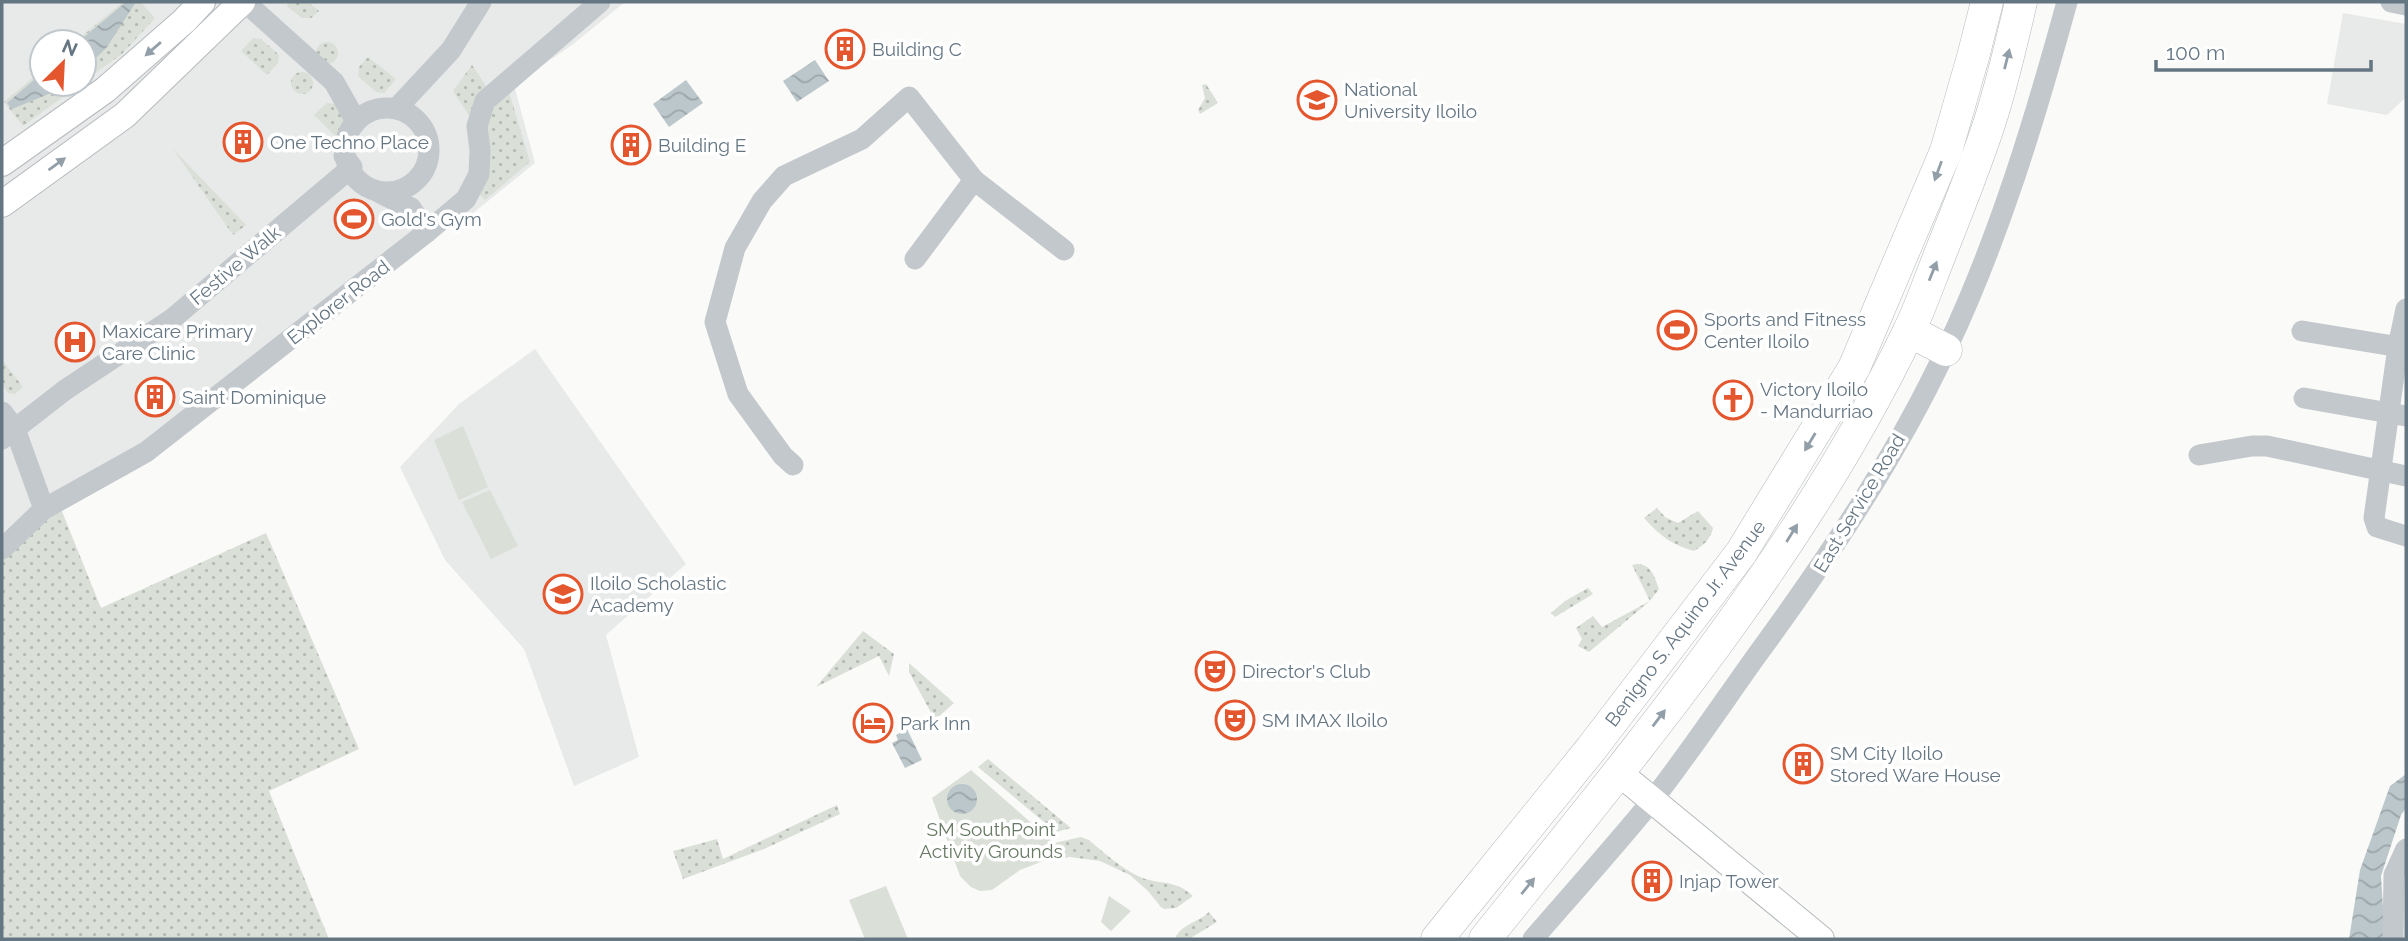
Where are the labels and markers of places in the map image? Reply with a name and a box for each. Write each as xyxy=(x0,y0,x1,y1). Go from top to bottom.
building icon: Building C xyxy=(824,28,866,70)
place label: Building C xyxy=(872,38,962,60)
place label: National University Iloilo xyxy=(1344,78,1477,122)
school or university icon: National University Iloilo xyxy=(1296,79,1338,121)
building icon: One Techno Place xyxy=(222,121,264,163)
building icon: Building E xyxy=(610,124,652,166)
place label: One Techno Place xyxy=(270,131,429,153)
place label: Building E xyxy=(658,134,746,156)
sports icon: Gold's Gym xyxy=(333,198,375,240)
place label: Gold's Gym xyxy=(381,208,482,230)
place label: Sports and Fitness Center Iloilo xyxy=(1704,308,1866,352)
sports icon: Sports and Fitness Center Iloilo xyxy=(1656,309,1698,351)
place label: Maxicare Primary Care Clinic xyxy=(102,320,253,364)
hospital icon: Maxicare Primary Care Clinic xyxy=(54,321,96,363)
building icon: Saint Dominique xyxy=(134,376,176,418)
place label: Victory Iloilo - Mandurriao xyxy=(1760,378,1873,422)
church icon: Victory Iloilo - Mandurriao xyxy=(1712,379,1754,421)
place label: Saint Dominique xyxy=(182,386,326,408)
place label: Iloilo Scholastic Academy xyxy=(590,572,727,616)
school or university icon: Iloilo Scholastic Academy xyxy=(542,573,584,615)
theatre icon: Director's Club xyxy=(1194,650,1236,692)
place label: Director's Club xyxy=(1242,660,1371,682)
theatre icon: SM IMAX Iloilo xyxy=(1214,699,1256,741)
hotel icon: Park Inn xyxy=(852,702,894,744)
place label: SM IMAX Iloilo xyxy=(1262,709,1388,731)
place label: Park Inn xyxy=(900,712,971,734)
place label: SM City Iloilo Stored Ware House xyxy=(1830,742,2001,786)
building icon: SM City Iloilo Stored Ware House xyxy=(1782,743,1824,785)
building icon: Injap Tower xyxy=(1631,860,1673,902)
place label: Injap Tower xyxy=(1679,870,1779,892)

